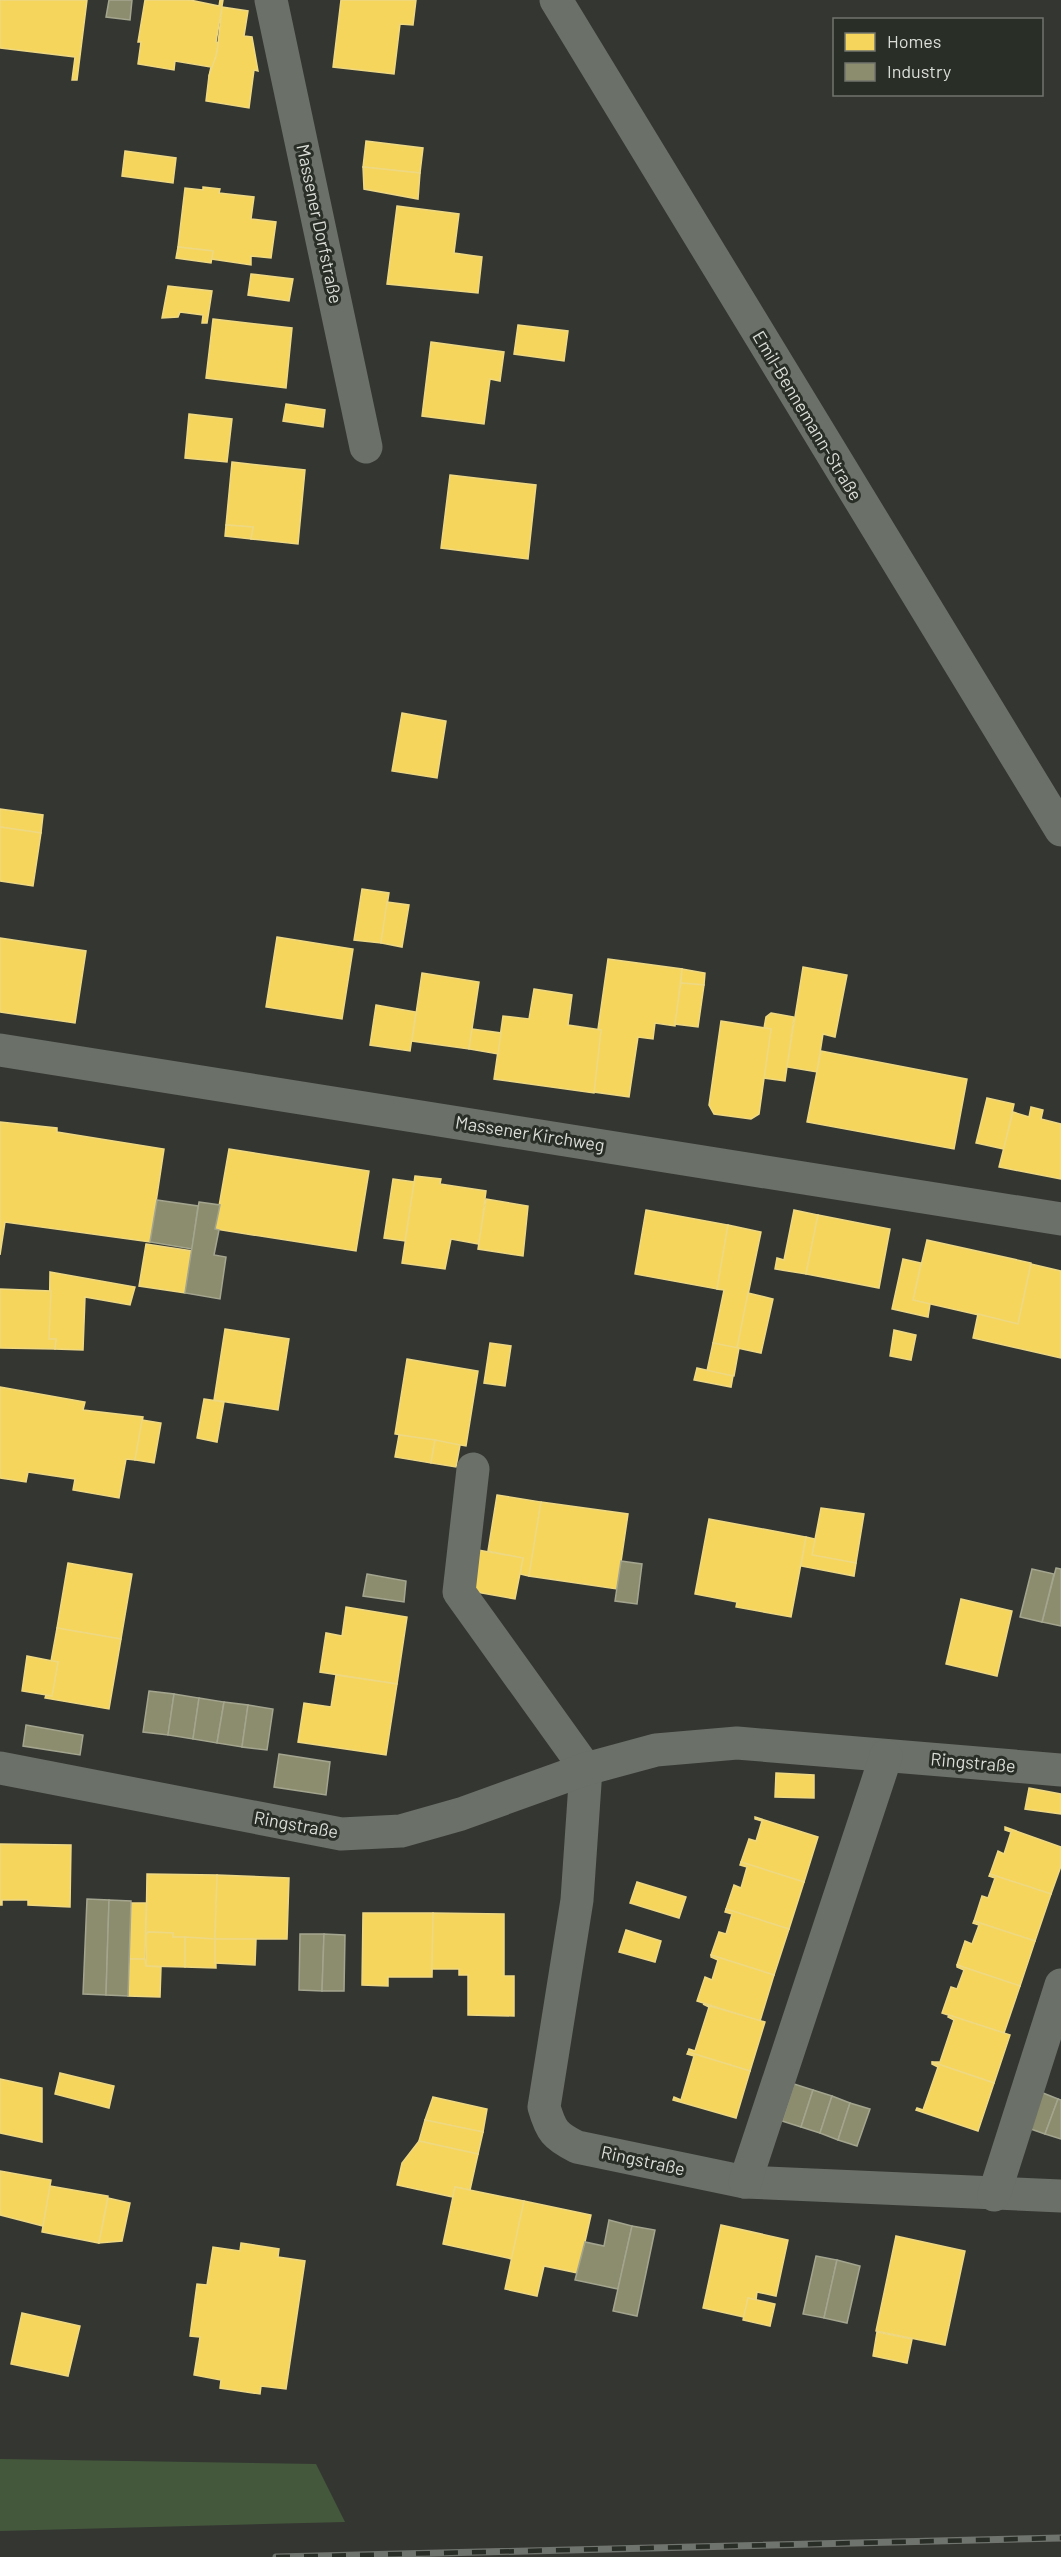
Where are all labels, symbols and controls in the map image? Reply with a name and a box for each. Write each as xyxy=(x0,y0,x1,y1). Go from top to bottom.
legend xyxy=(833,18,1043,96)
text: Homes xyxy=(887,30,941,52)
text: Industry xyxy=(887,60,951,82)
street label: Massener Dorfstraße xyxy=(292,142,348,306)
street label: Emil-Bennemann-Straße xyxy=(748,327,867,504)
street label: Massener Kirchweg xyxy=(454,1110,606,1156)
street label: Ringstraße xyxy=(930,1747,1017,1777)
street label: Ringstraße xyxy=(252,1806,340,1842)
street label: Ringstraße xyxy=(599,2140,687,2180)

